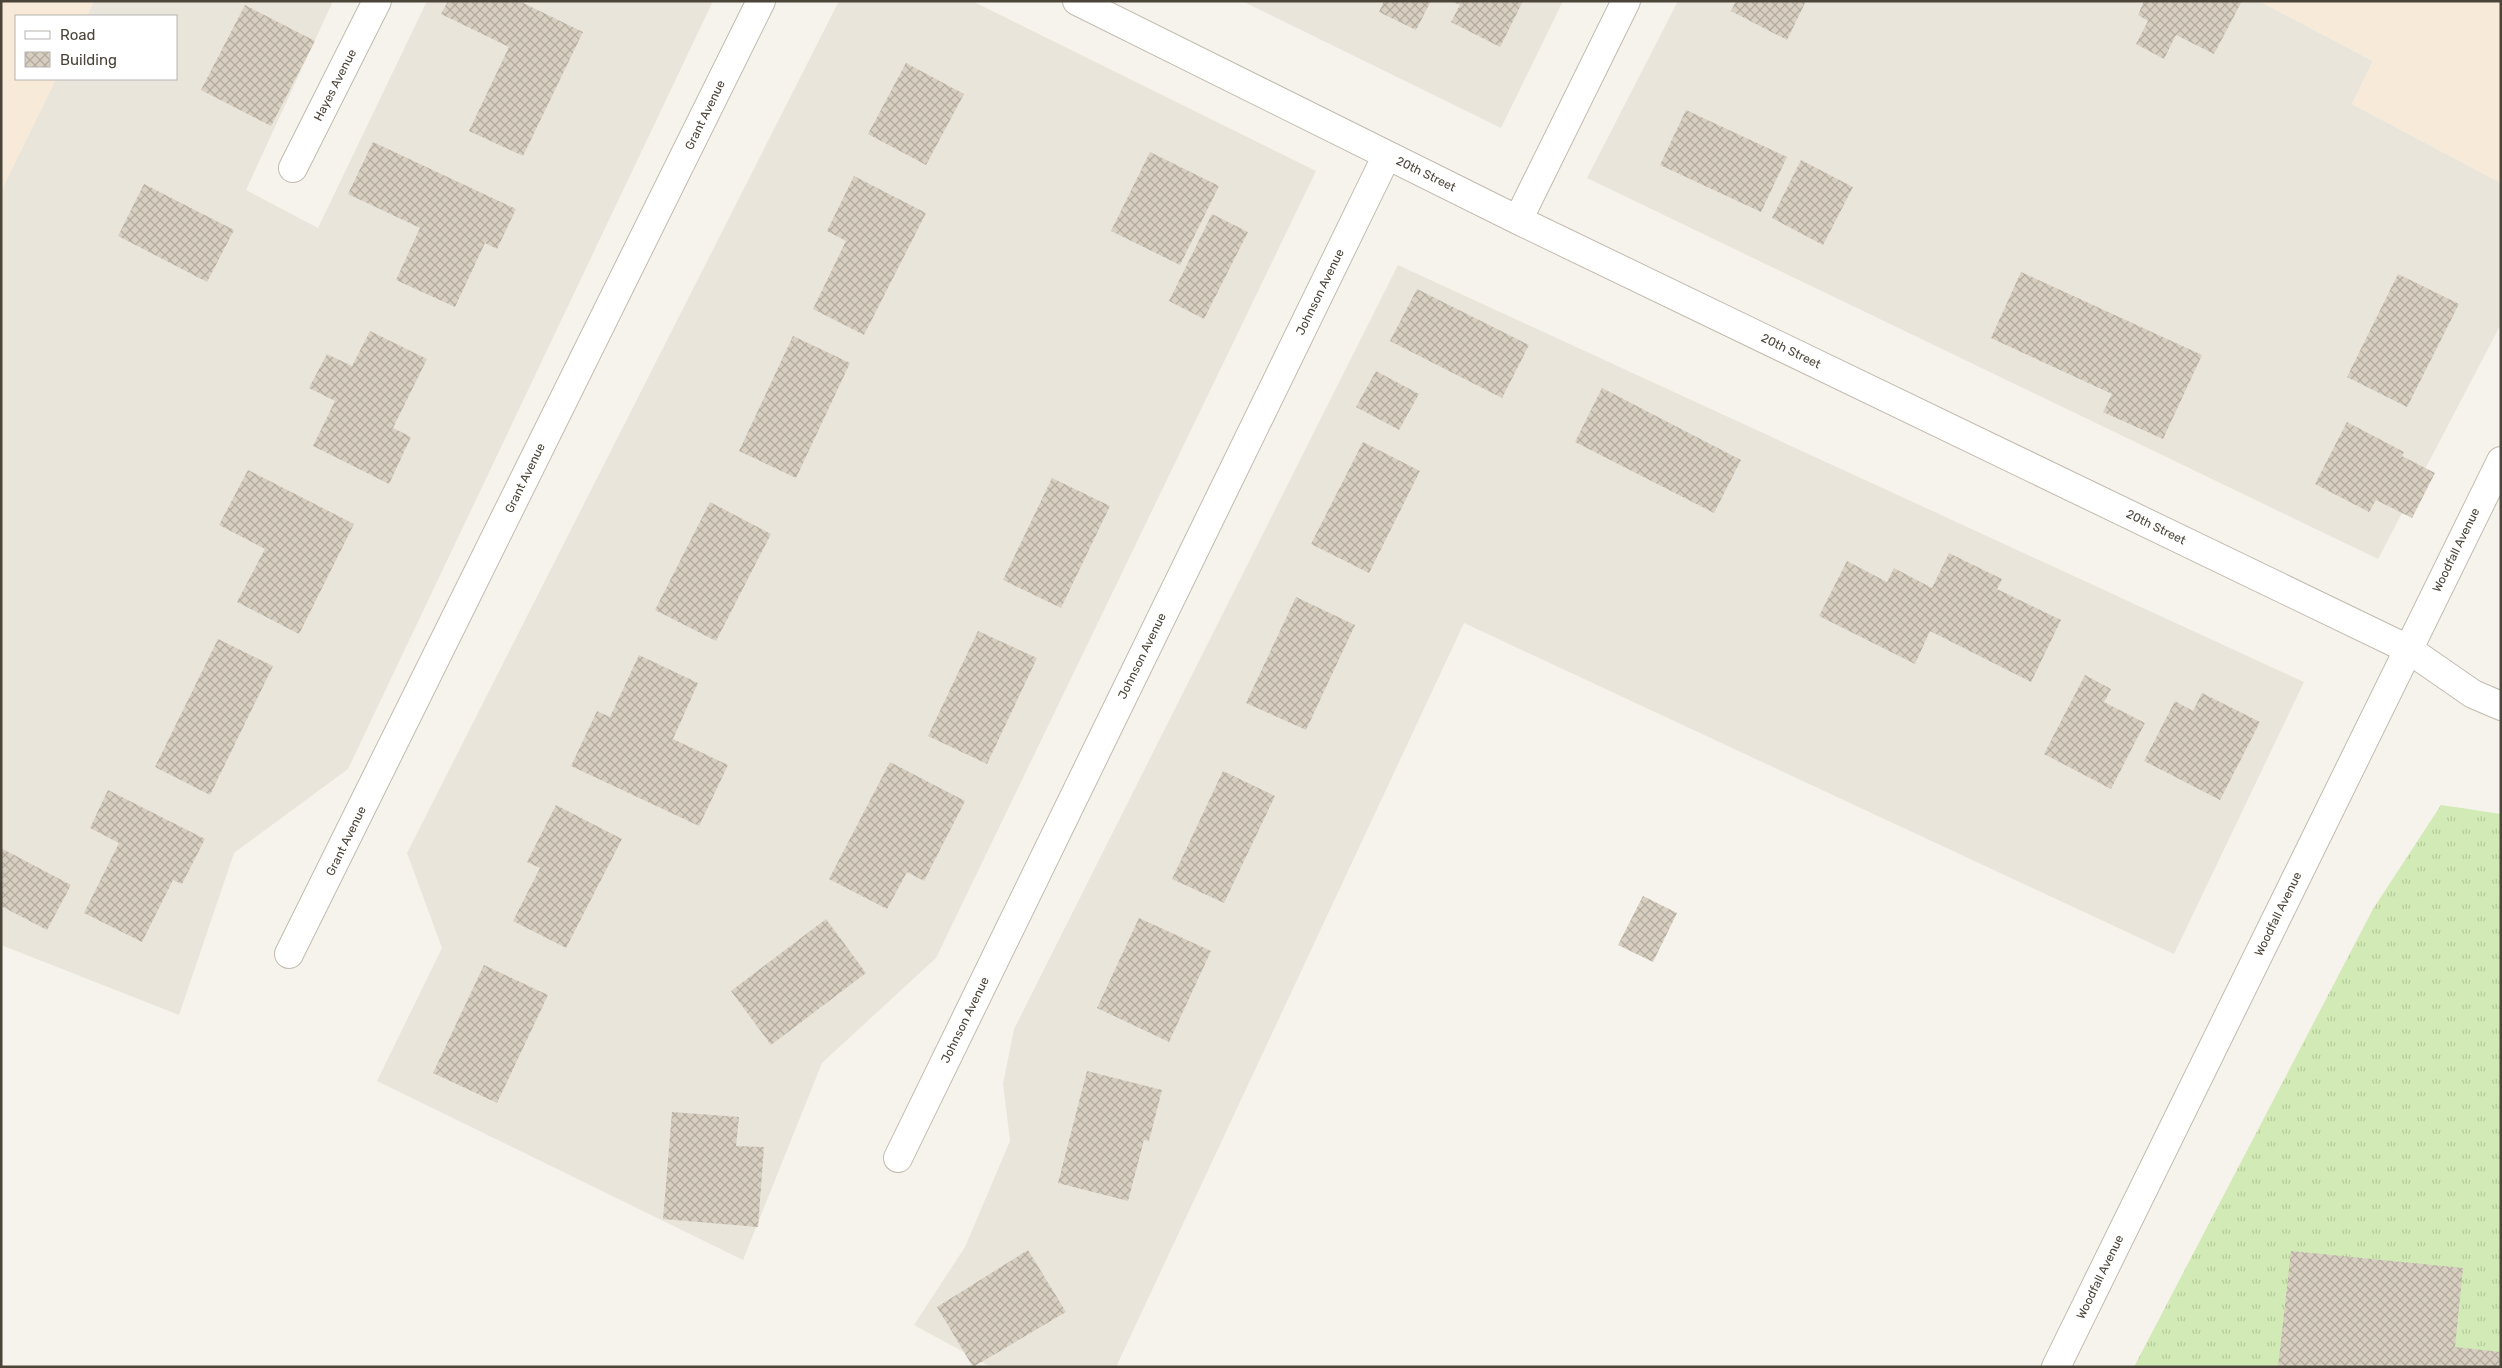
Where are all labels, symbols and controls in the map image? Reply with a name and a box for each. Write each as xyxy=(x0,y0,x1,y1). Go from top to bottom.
legend xyxy=(15,15,178,80)
text: Road xyxy=(60,26,96,44)
street label: Hayes Avenue xyxy=(311,46,359,123)
text: Building xyxy=(60,51,117,69)
street label: Grant Avenue xyxy=(682,78,728,152)
street label: 20th Street xyxy=(1394,154,1458,195)
street label: Johnson Avenue xyxy=(1293,246,1347,337)
street label: 20th Street xyxy=(1759,331,1823,372)
street label: Grant Avenue xyxy=(502,441,548,515)
street label: Woodfall Avenue xyxy=(2430,505,2483,594)
street label: 20th Street xyxy=(2124,507,2188,548)
street label: Johnson Avenue xyxy=(1115,610,1169,701)
street label: Grant Avenue xyxy=(323,804,369,878)
street label: Woodfall Avenue xyxy=(2252,869,2305,958)
street label: Johnson Avenue xyxy=(938,974,992,1065)
street label: Woodfall Avenue xyxy=(2074,1232,2127,1321)

